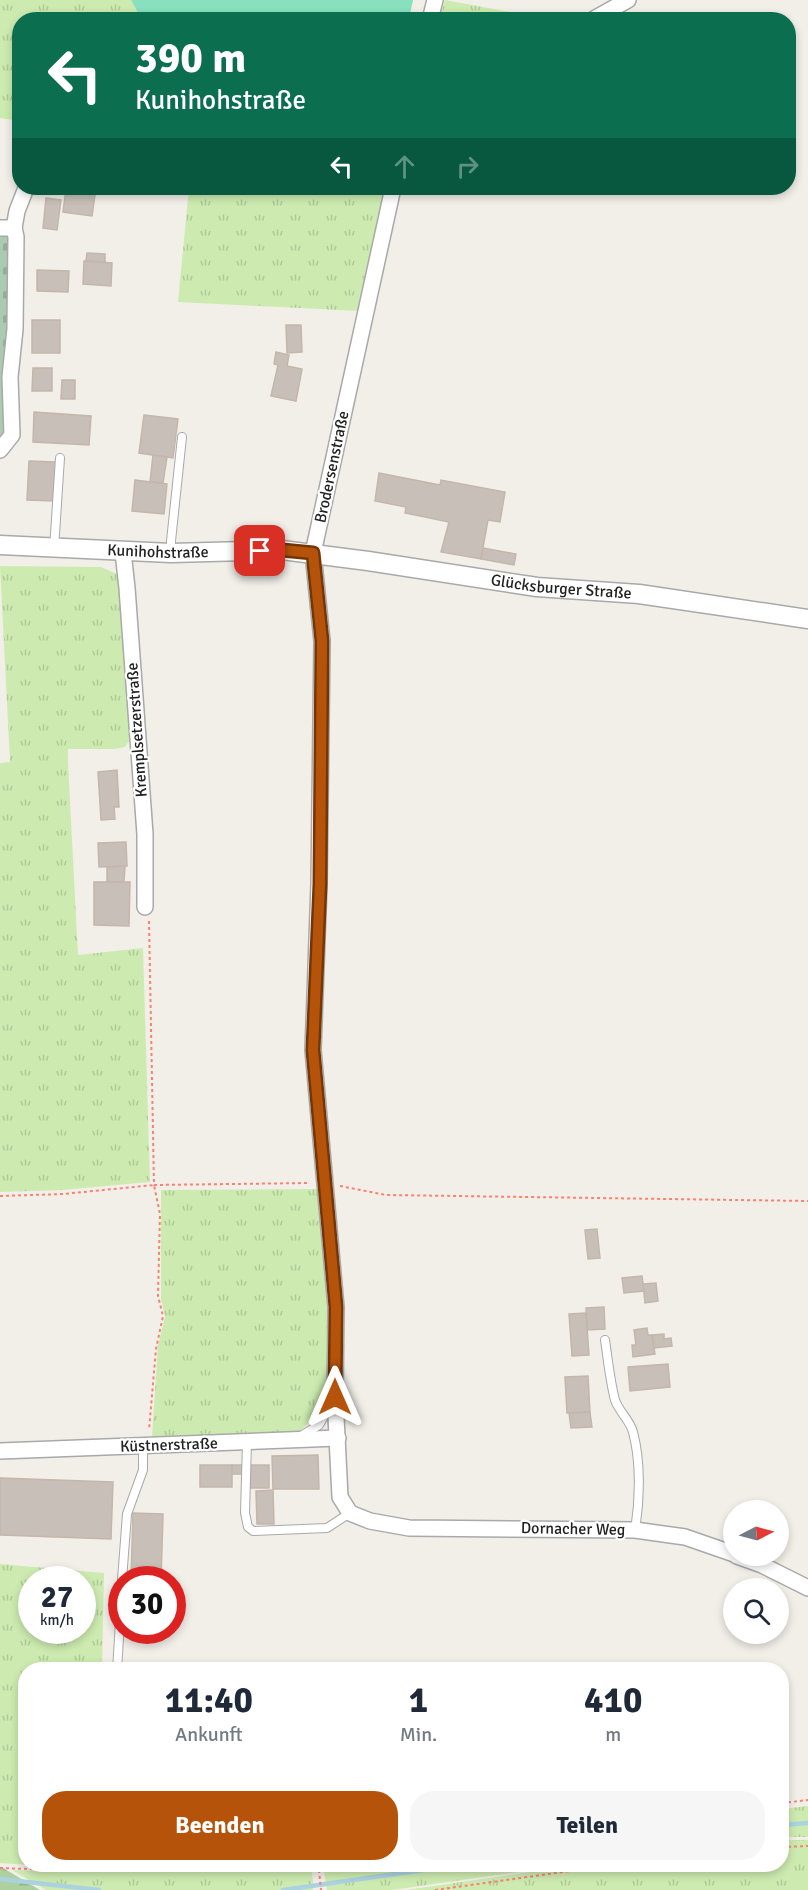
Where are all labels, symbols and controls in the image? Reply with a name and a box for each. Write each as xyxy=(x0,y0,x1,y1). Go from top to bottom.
text: 390 m xyxy=(135,33,246,84)
icon: left xyxy=(36,36,114,114)
text: Kunihohstraße xyxy=(135,84,306,117)
icon: left xyxy=(325,150,358,183)
icon: ahead xyxy=(388,150,421,183)
icon: right xyxy=(451,150,484,183)
street label: Brodersenstraße xyxy=(310,409,354,525)
pin xyxy=(234,525,285,576)
icon: arrive xyxy=(243,534,276,567)
street label: Kunihohstraße xyxy=(107,540,209,563)
street label: Glücksburger Straße xyxy=(489,570,632,603)
street label: Kremplsetzerstraße xyxy=(122,662,152,798)
position arrow xyxy=(303,1365,367,1429)
street label: Küstnerstraße xyxy=(120,1433,218,1457)
north arrow xyxy=(723,1500,789,1566)
map controls xyxy=(723,1500,789,1644)
street label: Dornacher Weg xyxy=(521,1518,625,1540)
speed limit sign: 30 xyxy=(108,1566,186,1644)
button: search xyxy=(723,1578,789,1644)
text: 27 xyxy=(41,1579,73,1616)
text: km/h xyxy=(40,1611,74,1629)
text: 11:40 xyxy=(165,1678,253,1723)
text: 1 xyxy=(409,1678,428,1723)
text: 410 xyxy=(584,1678,642,1723)
text: Ankunft xyxy=(175,1722,243,1747)
text: Min. xyxy=(400,1722,437,1747)
text: m xyxy=(605,1722,621,1747)
button: Beenden xyxy=(42,1791,398,1860)
button: Teilen xyxy=(410,1791,765,1860)

